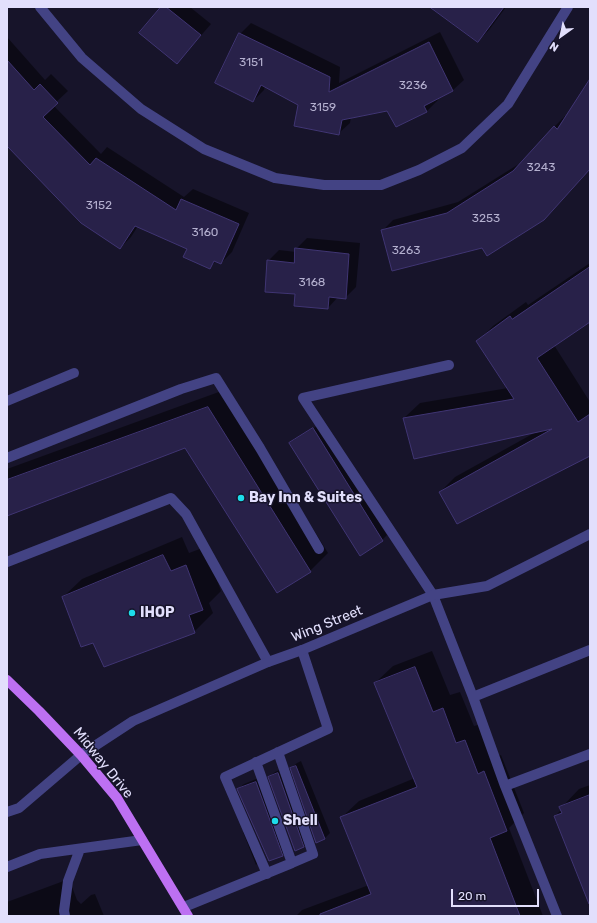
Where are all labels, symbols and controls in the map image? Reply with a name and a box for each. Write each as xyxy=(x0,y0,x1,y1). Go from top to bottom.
north arrow xyxy=(541,16,581,56)
text: N xyxy=(547,39,561,54)
house number: 3151 xyxy=(239,56,263,70)
house number: 3236 xyxy=(399,79,427,93)
house number: 3159 xyxy=(310,101,336,115)
house number: 3243 xyxy=(527,161,555,175)
house number: 3152 xyxy=(86,199,112,213)
house number: 3253 xyxy=(472,212,500,226)
house number: 3160 xyxy=(192,226,218,240)
house number: 3263 xyxy=(392,244,420,258)
house number: 3168 xyxy=(299,276,325,290)
place label: Bay Inn & Suites xyxy=(249,490,362,506)
marker: Bay Inn & Suites xyxy=(236,493,246,503)
street label: Wing Street xyxy=(289,602,365,646)
place label: IHOP xyxy=(140,605,174,621)
marker: IHOP xyxy=(127,608,137,618)
street label: Midway Drive xyxy=(69,724,137,802)
place label: Shell xyxy=(283,813,318,829)
marker: Shell xyxy=(270,816,280,826)
scale bar xyxy=(453,881,541,907)
text: 20 m xyxy=(458,889,486,903)

